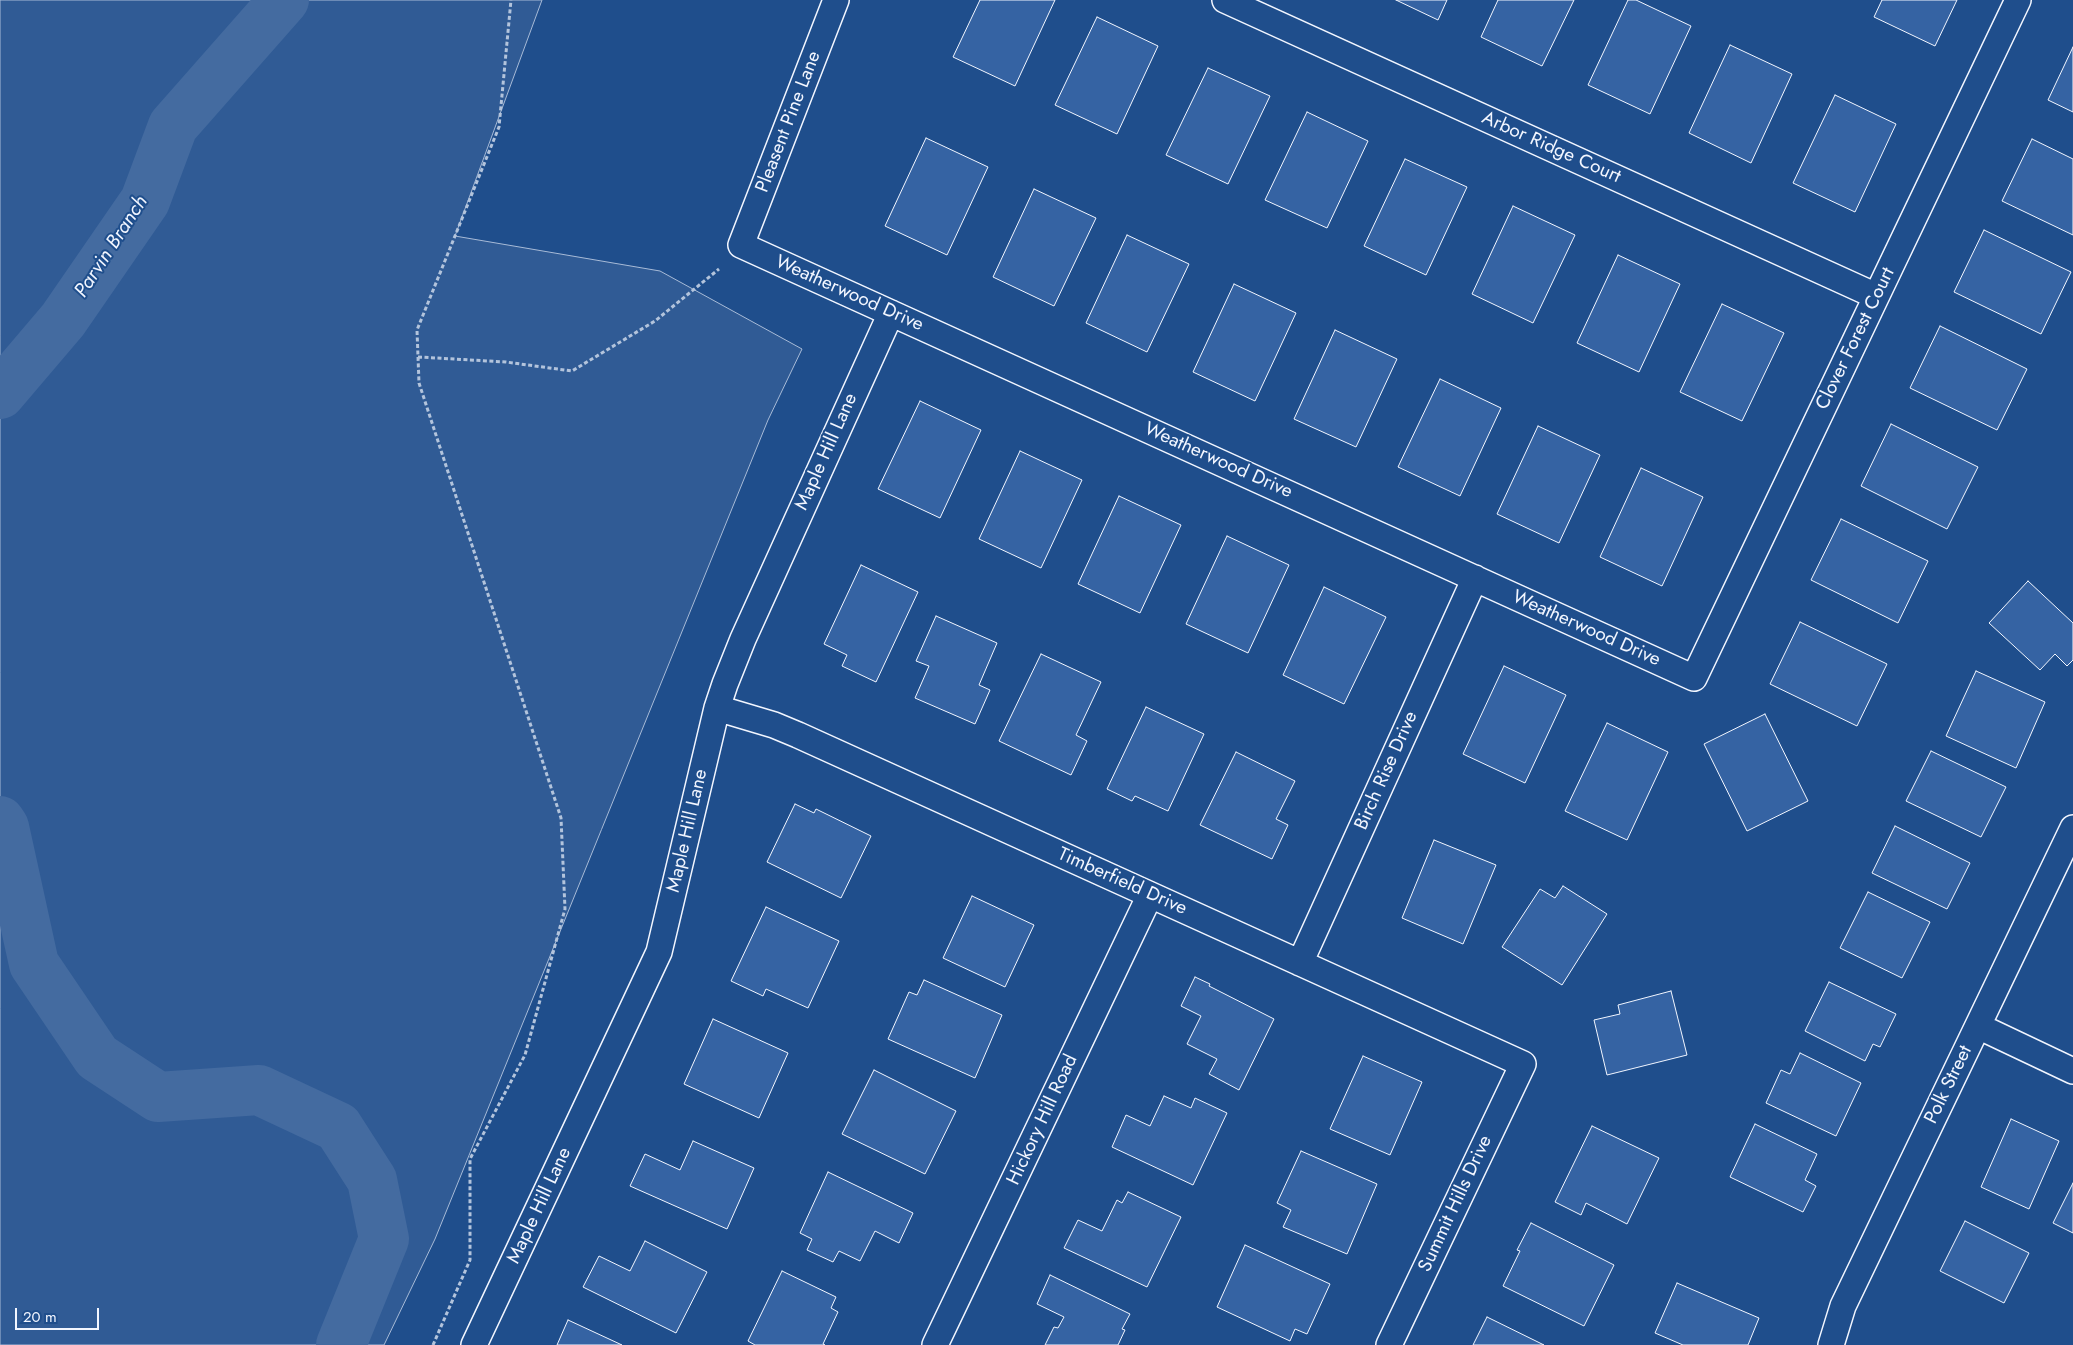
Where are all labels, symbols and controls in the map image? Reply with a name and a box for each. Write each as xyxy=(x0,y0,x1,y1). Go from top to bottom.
street label: Pleasent Pine Lane xyxy=(752,48,826,196)
street label: Arbor Ridge Court xyxy=(1478,107,1624,189)
water label: Parvin Branch xyxy=(70,192,154,302)
street label: Weatherwood Drive xyxy=(771,251,927,337)
street label: Clover Forest Court xyxy=(1812,264,1900,414)
street label: Maple Hill Lane xyxy=(791,390,863,514)
street label: Weatherwood Drive xyxy=(1140,418,1296,504)
street label: Weatherwood Drive xyxy=(1508,586,1664,672)
street label: Birch Rise Drive xyxy=(1351,708,1423,834)
street label: Maple Hill Lane xyxy=(663,767,713,895)
street label: Timberfield Drive xyxy=(1054,843,1190,921)
street label: Polk Street xyxy=(1920,1042,1978,1128)
street label: Hickory Hill Road xyxy=(1003,1051,1083,1189)
street label: Summit Hills Drive xyxy=(1414,1132,1498,1276)
street label: Maple Hill Lane xyxy=(503,1144,577,1268)
scale bar xyxy=(18,1298,101,1330)
text: 20 m xyxy=(23,1306,57,1328)

